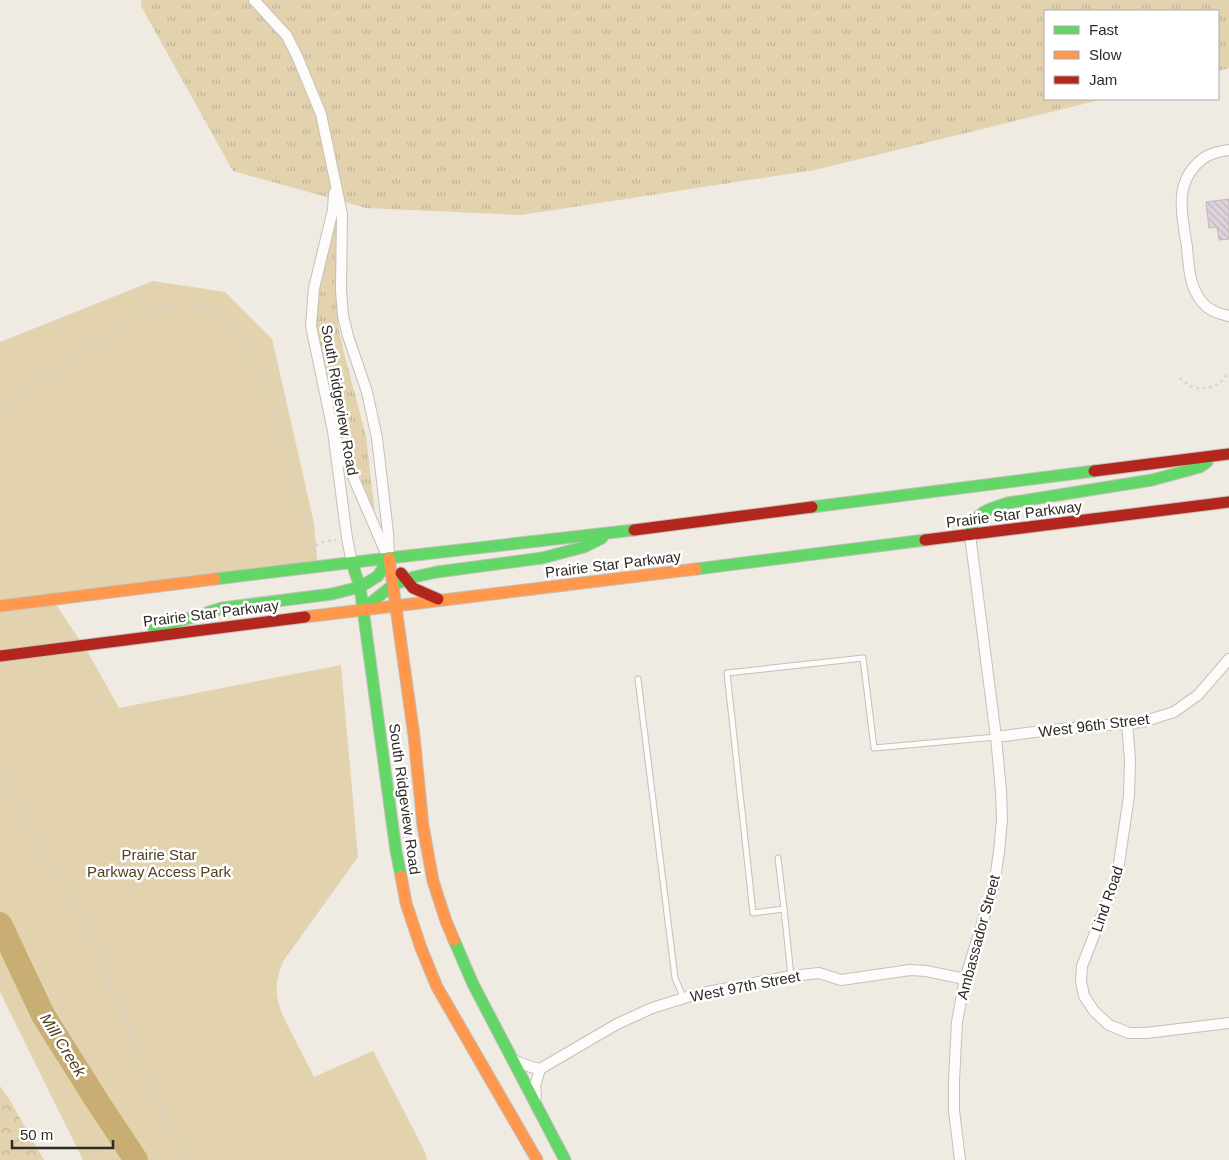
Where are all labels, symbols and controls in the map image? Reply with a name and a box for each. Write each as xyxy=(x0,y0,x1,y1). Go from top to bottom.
legend xyxy=(1044,10,1219,100)
text: Fast xyxy=(1089,21,1119,38)
text: Slow xyxy=(1089,46,1122,63)
text: Jam xyxy=(1089,71,1117,88)
street label: South Ridgeview Road xyxy=(318,323,362,477)
street label: Prairie Star Parkway xyxy=(945,497,1083,531)
street label: Prairie Star Parkway xyxy=(544,547,682,581)
street label: Prairie Star Parkway xyxy=(142,596,280,630)
street label: West 96th Street xyxy=(1038,710,1151,740)
street label: South Ridgeview Road xyxy=(386,722,424,876)
park label: Prairie Star Parkway Access Park xyxy=(87,846,232,880)
street label: Lind Road xyxy=(1088,864,1126,934)
street label: Ambassador Street xyxy=(953,872,1003,1001)
street label: West 97th Street xyxy=(689,967,802,1005)
water label: Mill Creek xyxy=(37,1010,90,1081)
scale bar xyxy=(12,1118,114,1150)
text: 50 m xyxy=(20,1126,53,1143)

